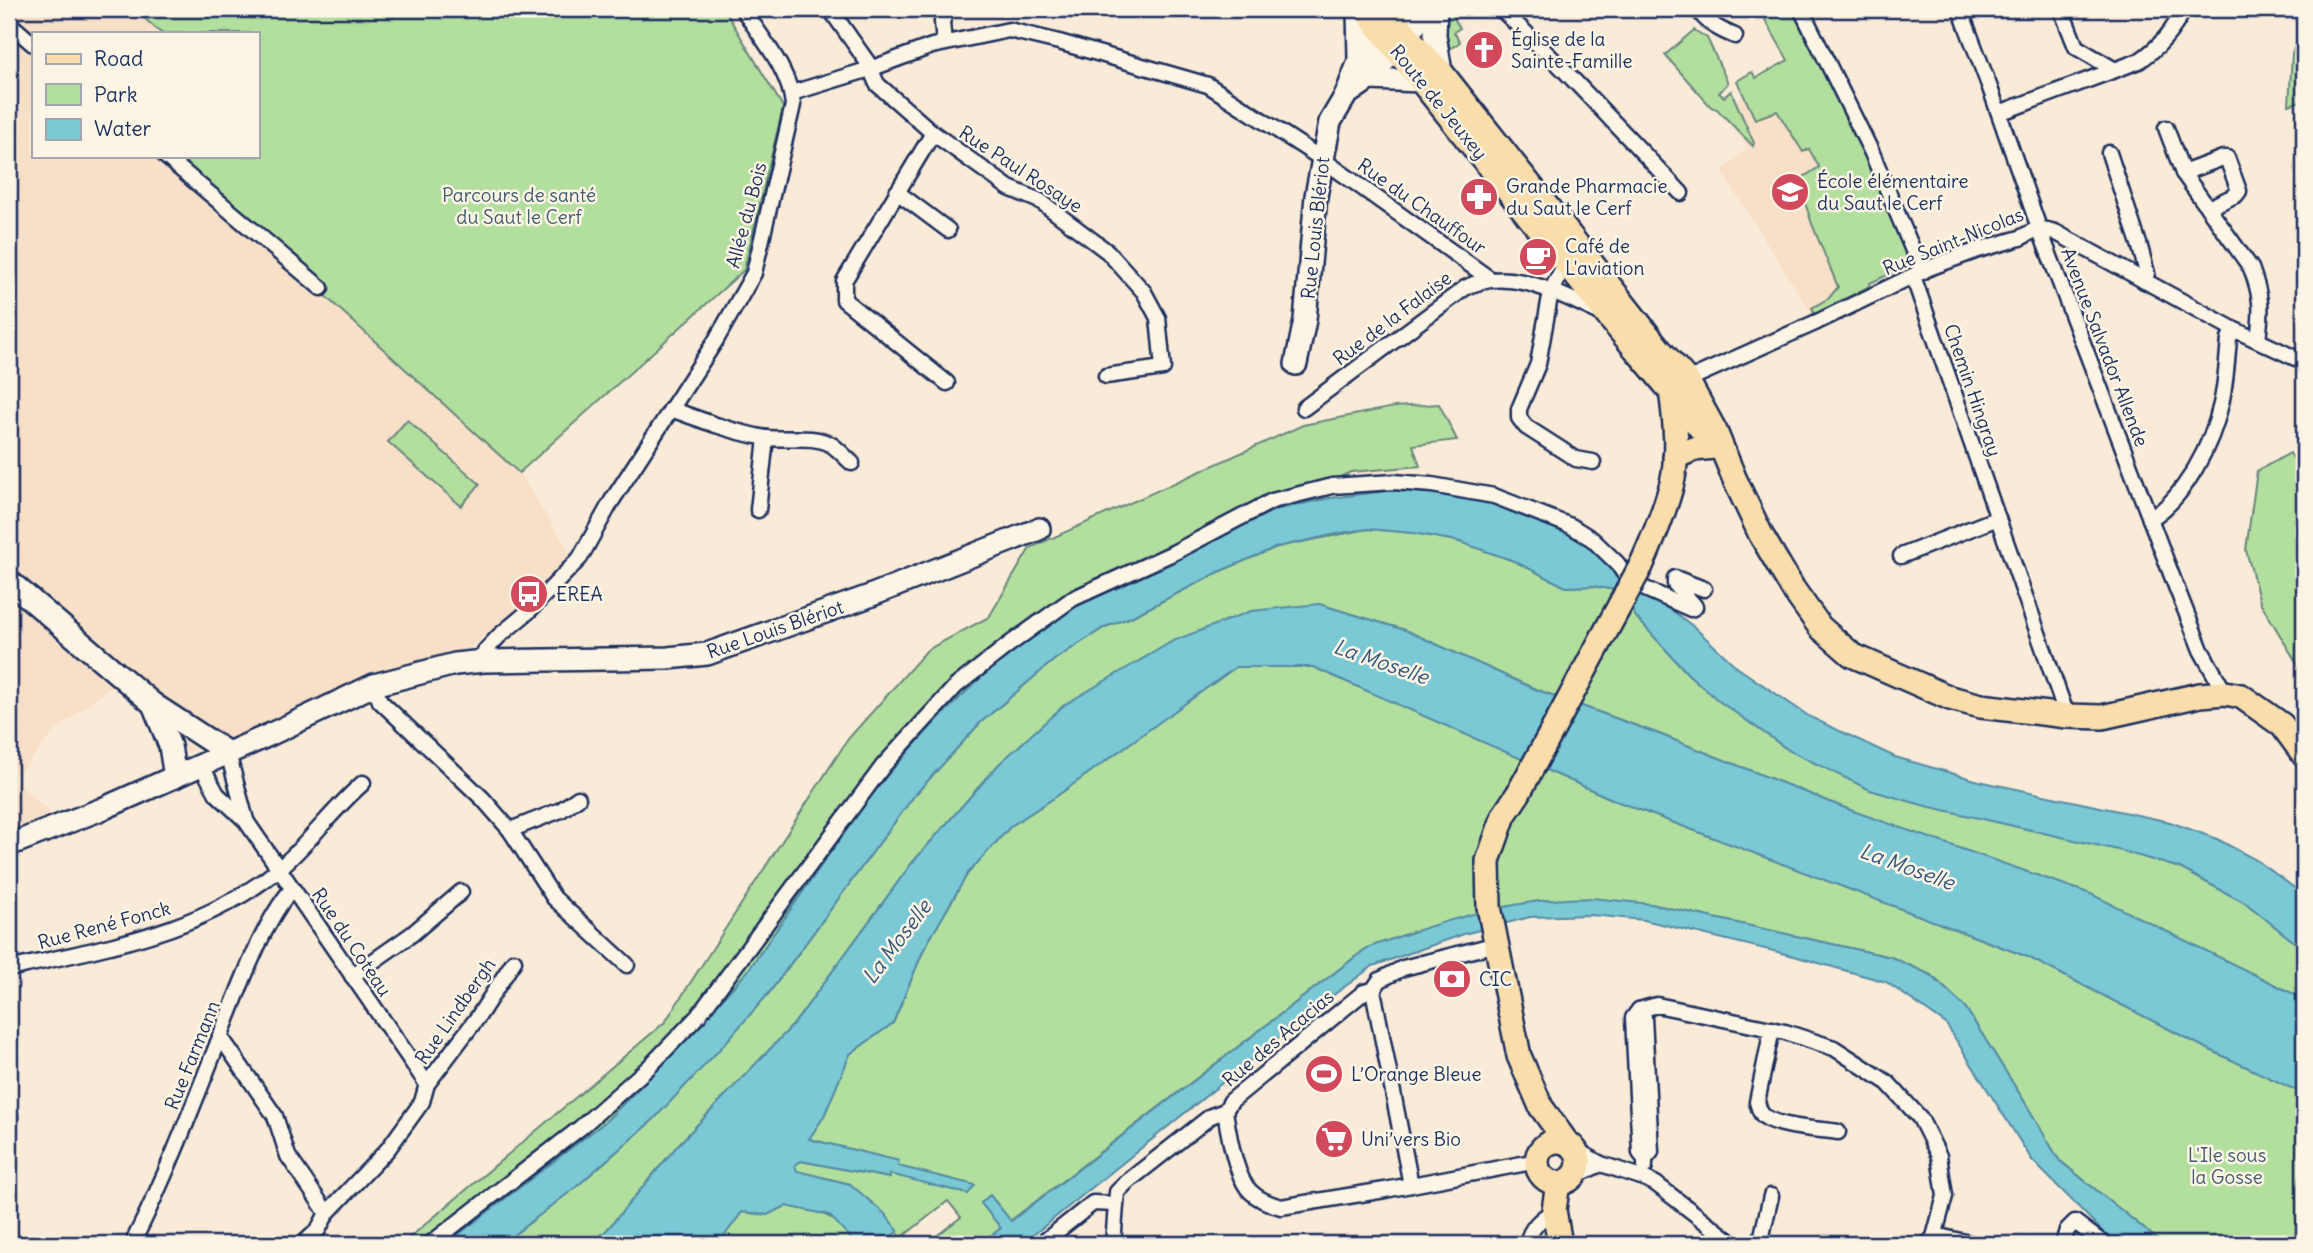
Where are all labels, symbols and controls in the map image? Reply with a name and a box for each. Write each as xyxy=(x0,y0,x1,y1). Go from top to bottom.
place label: Église de la Sainte-Famille xyxy=(1511,27,1632,73)
church icon: Église de la Sainte-Famille xyxy=(1463,29,1505,71)
legend xyxy=(32,32,259,158)
street label: Route de Jeuxey xyxy=(1385,40,1493,164)
text: Road xyxy=(94,45,143,72)
text: Park xyxy=(94,81,137,108)
text: Water xyxy=(94,115,152,142)
street label: Rue Paul Rosaye xyxy=(955,120,1087,218)
street label: Rue du Chauffour xyxy=(1353,153,1491,259)
street label: Rue Louis Blériot xyxy=(1296,156,1334,300)
street label: Allée du Bois xyxy=(720,159,772,271)
place label: École élémentaire du Saut le Cerf xyxy=(1817,169,1968,215)
school or university icon: École élémentaire du Saut le Cerf xyxy=(1769,171,1811,213)
place label: Grande Pharmacie du Saut le Cerf xyxy=(1506,174,1668,220)
pharmacy icon: Grande Pharmacie du Saut le Cerf xyxy=(1458,176,1500,218)
park label: Parcours de santé du Saut le Cerf xyxy=(442,183,596,229)
street label: Rue Saint-Nicolas xyxy=(1879,202,2027,280)
place label: Café de L'aviation xyxy=(1565,234,1645,280)
cafe icon: Café de L'aviation xyxy=(1517,236,1559,278)
street label: Avenue Salvador Allende xyxy=(2056,244,2154,450)
street label: Rue de la Falaise xyxy=(1328,266,1456,370)
street label: Chemin Hingray xyxy=(1939,320,2007,460)
bus stop icon: EREA xyxy=(508,573,550,615)
place label: EREA xyxy=(556,582,603,606)
street label: Rue Louis Blériot xyxy=(704,594,846,664)
water label: La Moselle xyxy=(1330,633,1434,691)
water label: La Moselle xyxy=(1856,837,1960,897)
street label: Rue du Coteau xyxy=(307,883,397,1001)
water label: La Moselle xyxy=(856,893,938,989)
street label: Rue René Fonck xyxy=(35,896,173,954)
street label: Rue Lindbergh xyxy=(410,953,501,1069)
bank icon: CIC xyxy=(1431,958,1473,1000)
place label: CIC xyxy=(1479,967,1512,991)
street label: Rue des Acacias xyxy=(1217,984,1339,1092)
street label: Rue Farmann xyxy=(159,997,225,1113)
sports icon: L’Orange Bleue xyxy=(1303,1053,1345,1095)
place label: L’Orange Bleue xyxy=(1351,1062,1482,1086)
supermarket icon: Uni’vers Bio xyxy=(1313,1118,1355,1160)
place label: Uni’vers Bio xyxy=(1361,1127,1461,1151)
park label: L'Ile sous la Gosse xyxy=(2188,1143,2266,1189)

